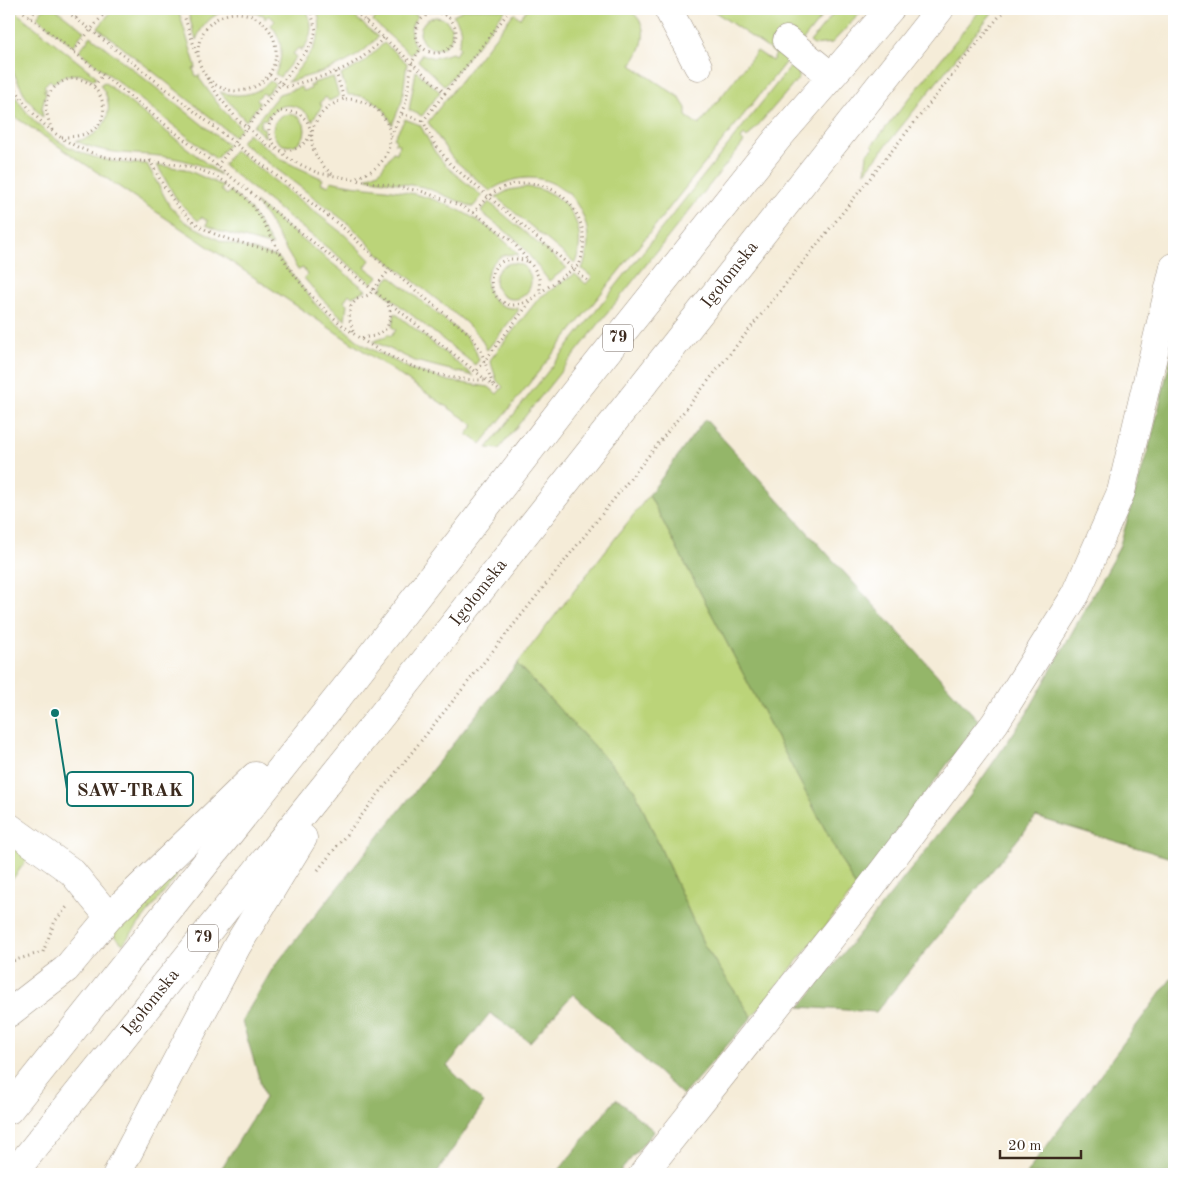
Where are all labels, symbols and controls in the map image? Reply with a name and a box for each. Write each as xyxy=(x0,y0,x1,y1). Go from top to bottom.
street label: Igołomska xyxy=(698,238,762,312)
road number: 79 xyxy=(603,324,633,352)
street label: Igołomska xyxy=(447,555,511,630)
callout: SAW-TRAK xyxy=(67,772,193,806)
text: SAW-TRAK xyxy=(77,782,184,801)
road number: 79 xyxy=(188,924,218,951)
street label: Igołomska xyxy=(119,966,183,1039)
scale bar xyxy=(1000,1128,1082,1160)
text: 20 m xyxy=(1008,1139,1042,1154)

